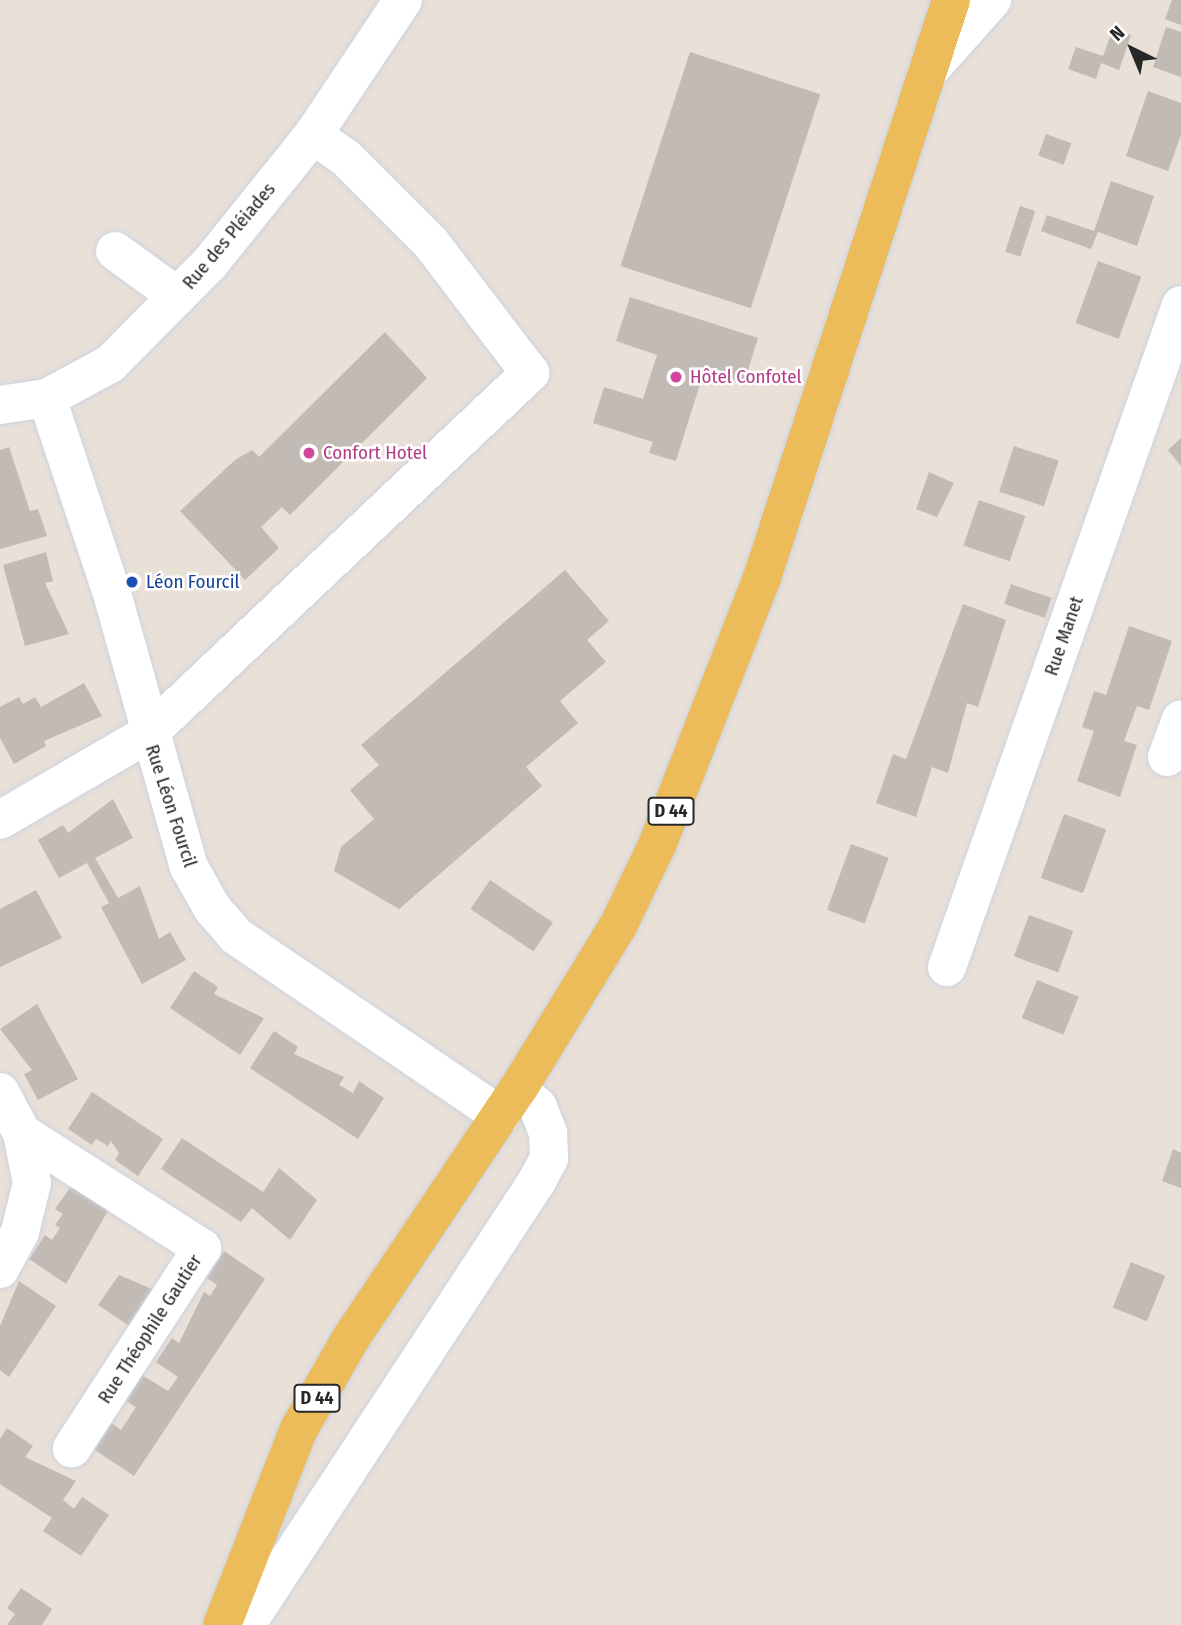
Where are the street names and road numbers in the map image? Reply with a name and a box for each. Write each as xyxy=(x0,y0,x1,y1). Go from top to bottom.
street label: Rue des Pléiades xyxy=(178,178,280,294)
street label: Rue Manet xyxy=(1040,593,1088,679)
street label: Rue Léon Fourcil xyxy=(140,742,202,870)
road number: D 44 xyxy=(646,796,696,826)
street label: Rue Théophile Gautier xyxy=(93,1250,207,1408)
road number: D 44 xyxy=(292,1384,342,1413)

